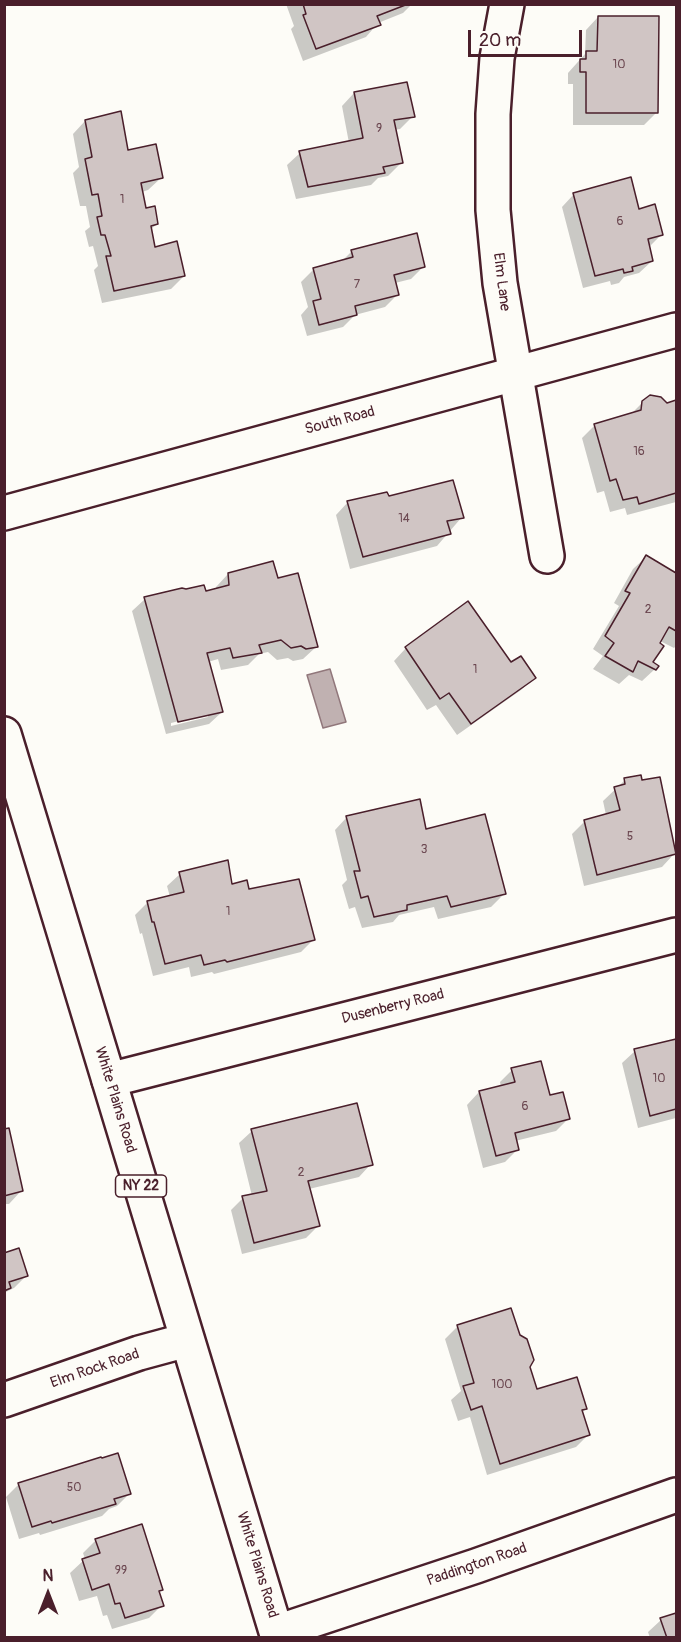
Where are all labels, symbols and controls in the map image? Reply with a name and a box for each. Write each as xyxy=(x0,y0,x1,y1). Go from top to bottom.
scale bar xyxy=(471,18,585,56)
text: 20 m xyxy=(479,29,521,52)
house number: 10 xyxy=(613,58,625,72)
house number: 9 xyxy=(376,122,382,136)
house number: 1 xyxy=(120,193,124,207)
house number: 6 xyxy=(617,215,623,229)
street label: Elm Lane xyxy=(488,252,514,312)
house number: 7 xyxy=(354,278,360,292)
street label: South Road xyxy=(303,403,377,439)
house number: 16 xyxy=(633,445,645,459)
house number: 14 xyxy=(398,512,410,526)
house number: 2 xyxy=(645,603,651,617)
house number: 1 xyxy=(473,663,477,677)
house number: 5 xyxy=(627,830,633,844)
house number: 3 xyxy=(421,843,427,857)
house number: 1 xyxy=(226,905,230,919)
street label: Dusenberry Road xyxy=(340,986,446,1028)
street label: White Plains Road xyxy=(90,1045,140,1155)
house number: 10 xyxy=(653,1072,665,1086)
house number: 6 xyxy=(522,1100,528,1114)
house number: 2 xyxy=(298,1166,304,1180)
road number: NY 22 xyxy=(116,1175,166,1197)
street label: Elm Rock Road xyxy=(48,1345,142,1393)
house number: 100 xyxy=(491,1378,513,1392)
house number: 50 xyxy=(67,1481,81,1495)
street label: White Plains Road xyxy=(232,1510,282,1620)
street label: Paddington Road xyxy=(425,1539,529,1591)
north arrow xyxy=(18,1564,78,1624)
house number: 99 xyxy=(115,1564,127,1578)
text: N xyxy=(43,1566,53,1586)

